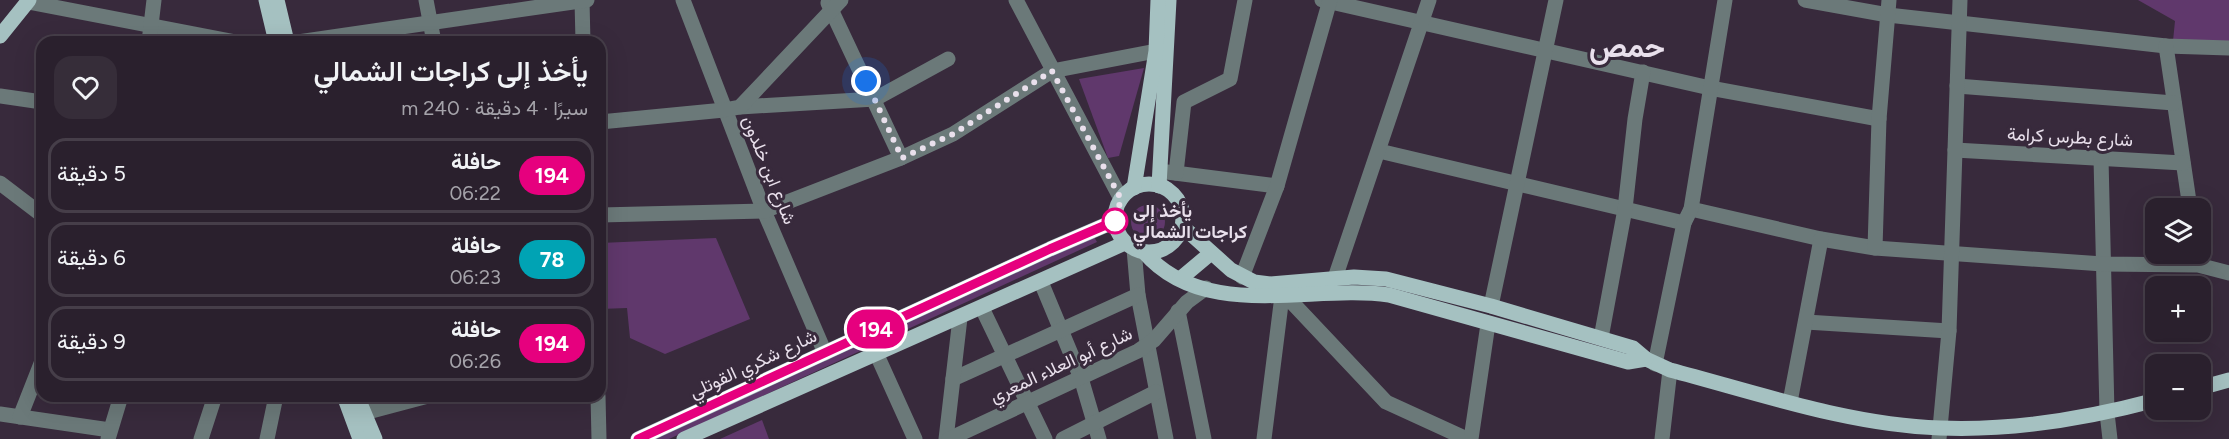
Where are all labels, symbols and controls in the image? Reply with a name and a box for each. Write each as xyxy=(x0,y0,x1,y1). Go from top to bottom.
district label: حمص xyxy=(1589,28,1665,65)
text: يأخذ إلى كراجات الشمالي xyxy=(313,54,588,88)
button: heart xyxy=(54,56,117,119)
your location xyxy=(851,66,881,96)
text: سيرًا · 4 دقيقة · 240 m xyxy=(401,96,588,120)
street label: شارع ابن خلدون xyxy=(736,113,801,228)
street label: شارع بطرس كرامة xyxy=(2006,123,2134,152)
text: حافلة xyxy=(451,148,501,175)
text: 5 دقيقة xyxy=(57,160,126,187)
text: 194 xyxy=(535,163,569,188)
text: 06:22 xyxy=(449,181,501,205)
map controls xyxy=(2145,198,2211,420)
button: layers xyxy=(2145,198,2211,264)
place label: يأخذ إلى كراجات الشمالي xyxy=(1133,200,1247,247)
marker: يأخذ إلى كراجات الشمالي xyxy=(1102,208,1128,234)
text: حافلة xyxy=(451,232,501,259)
text: 6 دقيقة xyxy=(57,244,126,271)
text: 78 xyxy=(540,247,564,272)
text: 06:23 xyxy=(450,265,501,289)
button: + xyxy=(2145,276,2211,342)
line badge: 194 xyxy=(842,310,910,348)
text: حافلة xyxy=(451,316,501,343)
text: 194 xyxy=(859,317,893,342)
street label: شارع أبو العلاء المعري xyxy=(986,322,1137,411)
street label: شارع شكري القوتلي xyxy=(686,325,822,407)
text: 9 دقيقة xyxy=(57,328,126,355)
text: 194 xyxy=(535,331,569,356)
text: 06:26 xyxy=(449,349,501,373)
button: − xyxy=(2145,354,2211,420)

